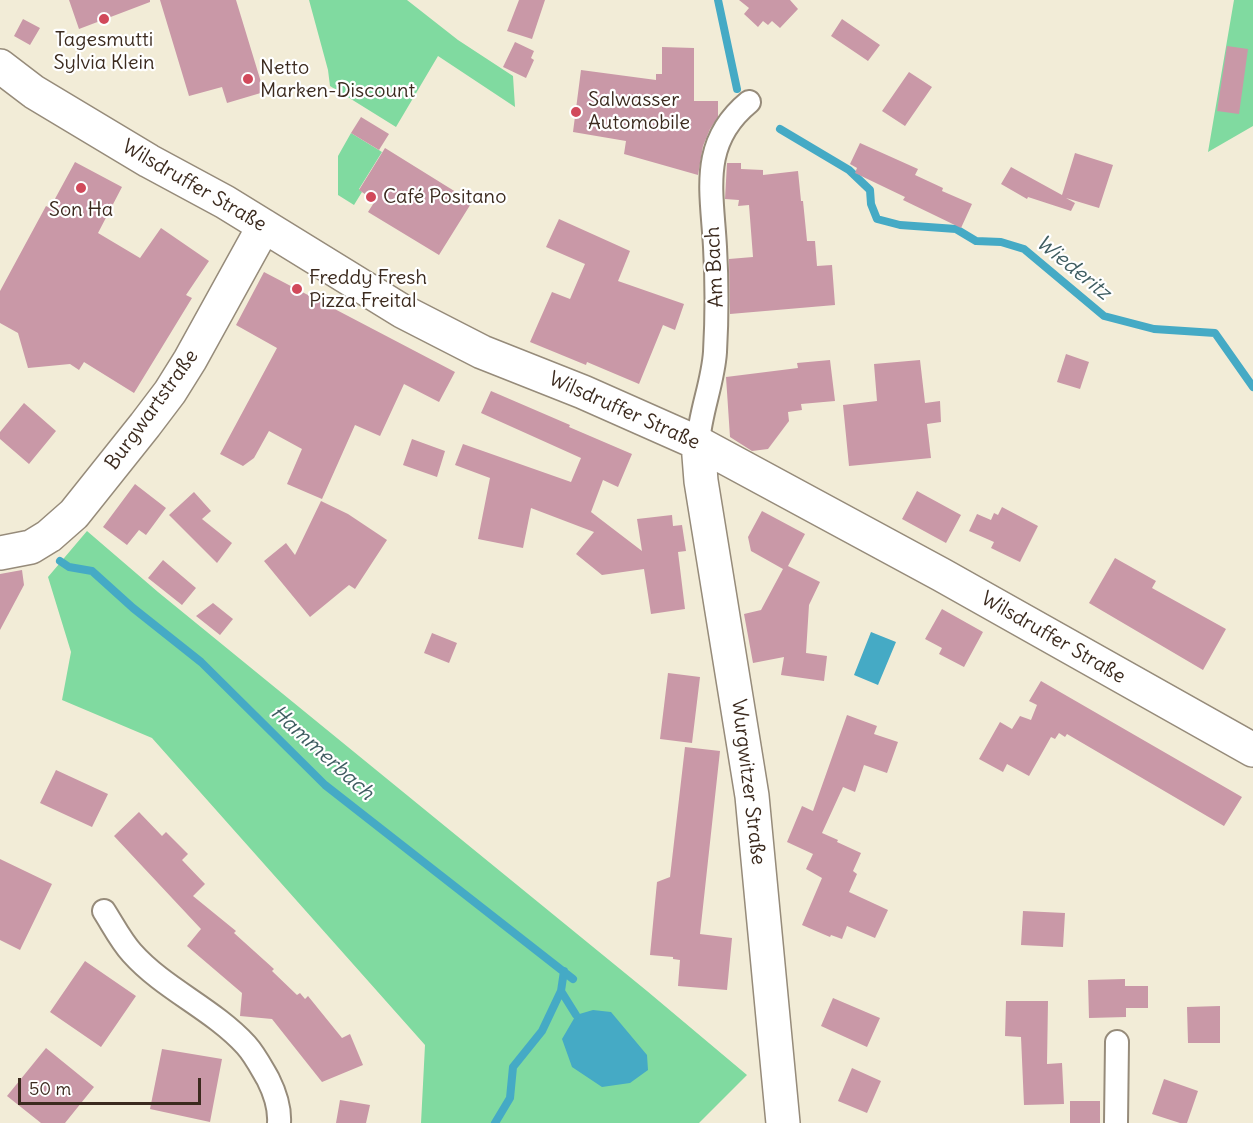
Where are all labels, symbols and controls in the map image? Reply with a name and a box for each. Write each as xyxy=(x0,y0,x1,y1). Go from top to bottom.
marker: Tagesmutti Sylvia Klein xyxy=(97,12,111,26)
place label: Tagesmutti Sylvia Klein xyxy=(54,28,154,75)
place label: Netto Marken-Discount xyxy=(260,56,415,103)
marker: Netto Marken-Discount xyxy=(241,72,255,86)
place label: Salwasser Automobile xyxy=(588,88,690,135)
marker: Salwasser Automobile xyxy=(569,105,583,119)
street label: Wilsdruffer Straße xyxy=(118,135,270,237)
marker: Son Ha xyxy=(74,181,88,195)
place label: Café Positano xyxy=(383,185,506,209)
marker: Café Positano xyxy=(364,190,378,204)
place label: Son Ha xyxy=(49,198,113,222)
street label: Am Bach xyxy=(701,226,729,308)
water label: Wiederitz xyxy=(1030,230,1116,306)
place label: Freddy Fresh Pizza Freital xyxy=(309,266,427,313)
marker: Freddy Fresh Pizza Freital xyxy=(290,282,304,296)
street label: Burgwartstraße xyxy=(100,345,204,475)
street label: Wilsdruffer Straße xyxy=(545,367,703,455)
street label: Wilsdruffer Straße xyxy=(977,587,1129,689)
street label: Wurgwitzer Straße xyxy=(726,698,770,866)
water label: Hammerbach xyxy=(265,700,379,806)
scale bar xyxy=(21,1066,204,1104)
text: 50 m xyxy=(29,1077,71,1100)

